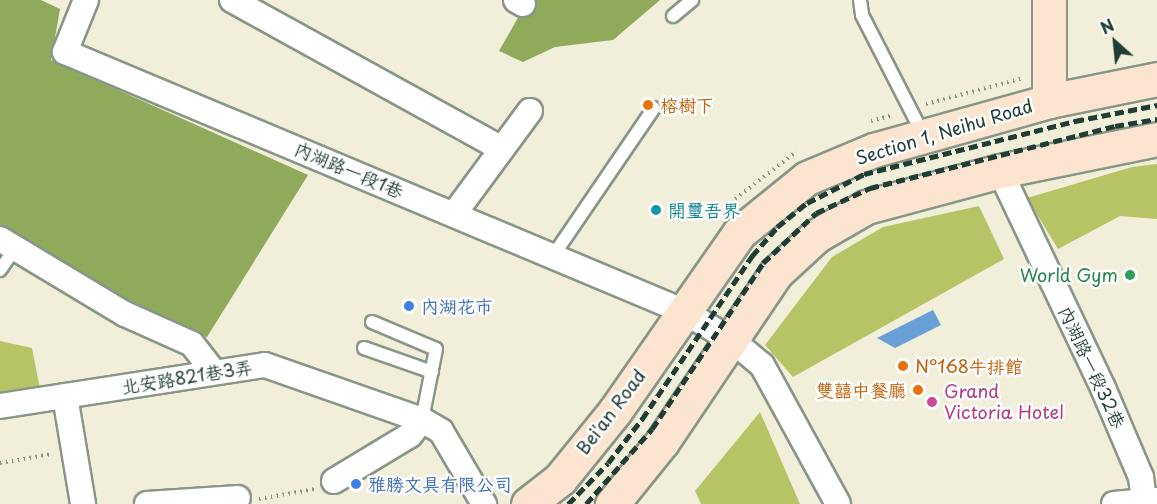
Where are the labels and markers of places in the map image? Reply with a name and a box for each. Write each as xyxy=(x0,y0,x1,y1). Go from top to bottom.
place label: 榕樹下 xyxy=(660,94,714,116)
marker: 榕樹下 xyxy=(641,98,655,112)
place label: 開璽吾界 xyxy=(668,199,740,221)
marker: 開璽吾界 xyxy=(649,203,663,217)
place label: World Gym xyxy=(1019,264,1118,286)
marker: World Gym xyxy=(1123,268,1137,282)
place label: 內湖花市 xyxy=(421,295,493,317)
marker: 內湖花市 xyxy=(402,299,416,313)
place label: N°168牛排館 xyxy=(915,355,1023,377)
marker: N°168牛排館 xyxy=(896,359,910,373)
place label: 雙囍中餐廳 xyxy=(816,379,906,401)
place label: Grand Victoria Hotel xyxy=(944,381,1064,424)
marker: 雙囍中餐廳 xyxy=(911,383,925,397)
marker: Grand Victoria Hotel xyxy=(925,395,939,409)
place label: 雅勝文具有限公司 xyxy=(368,473,512,495)
marker: 雅勝文具有限公司 xyxy=(349,477,363,491)

